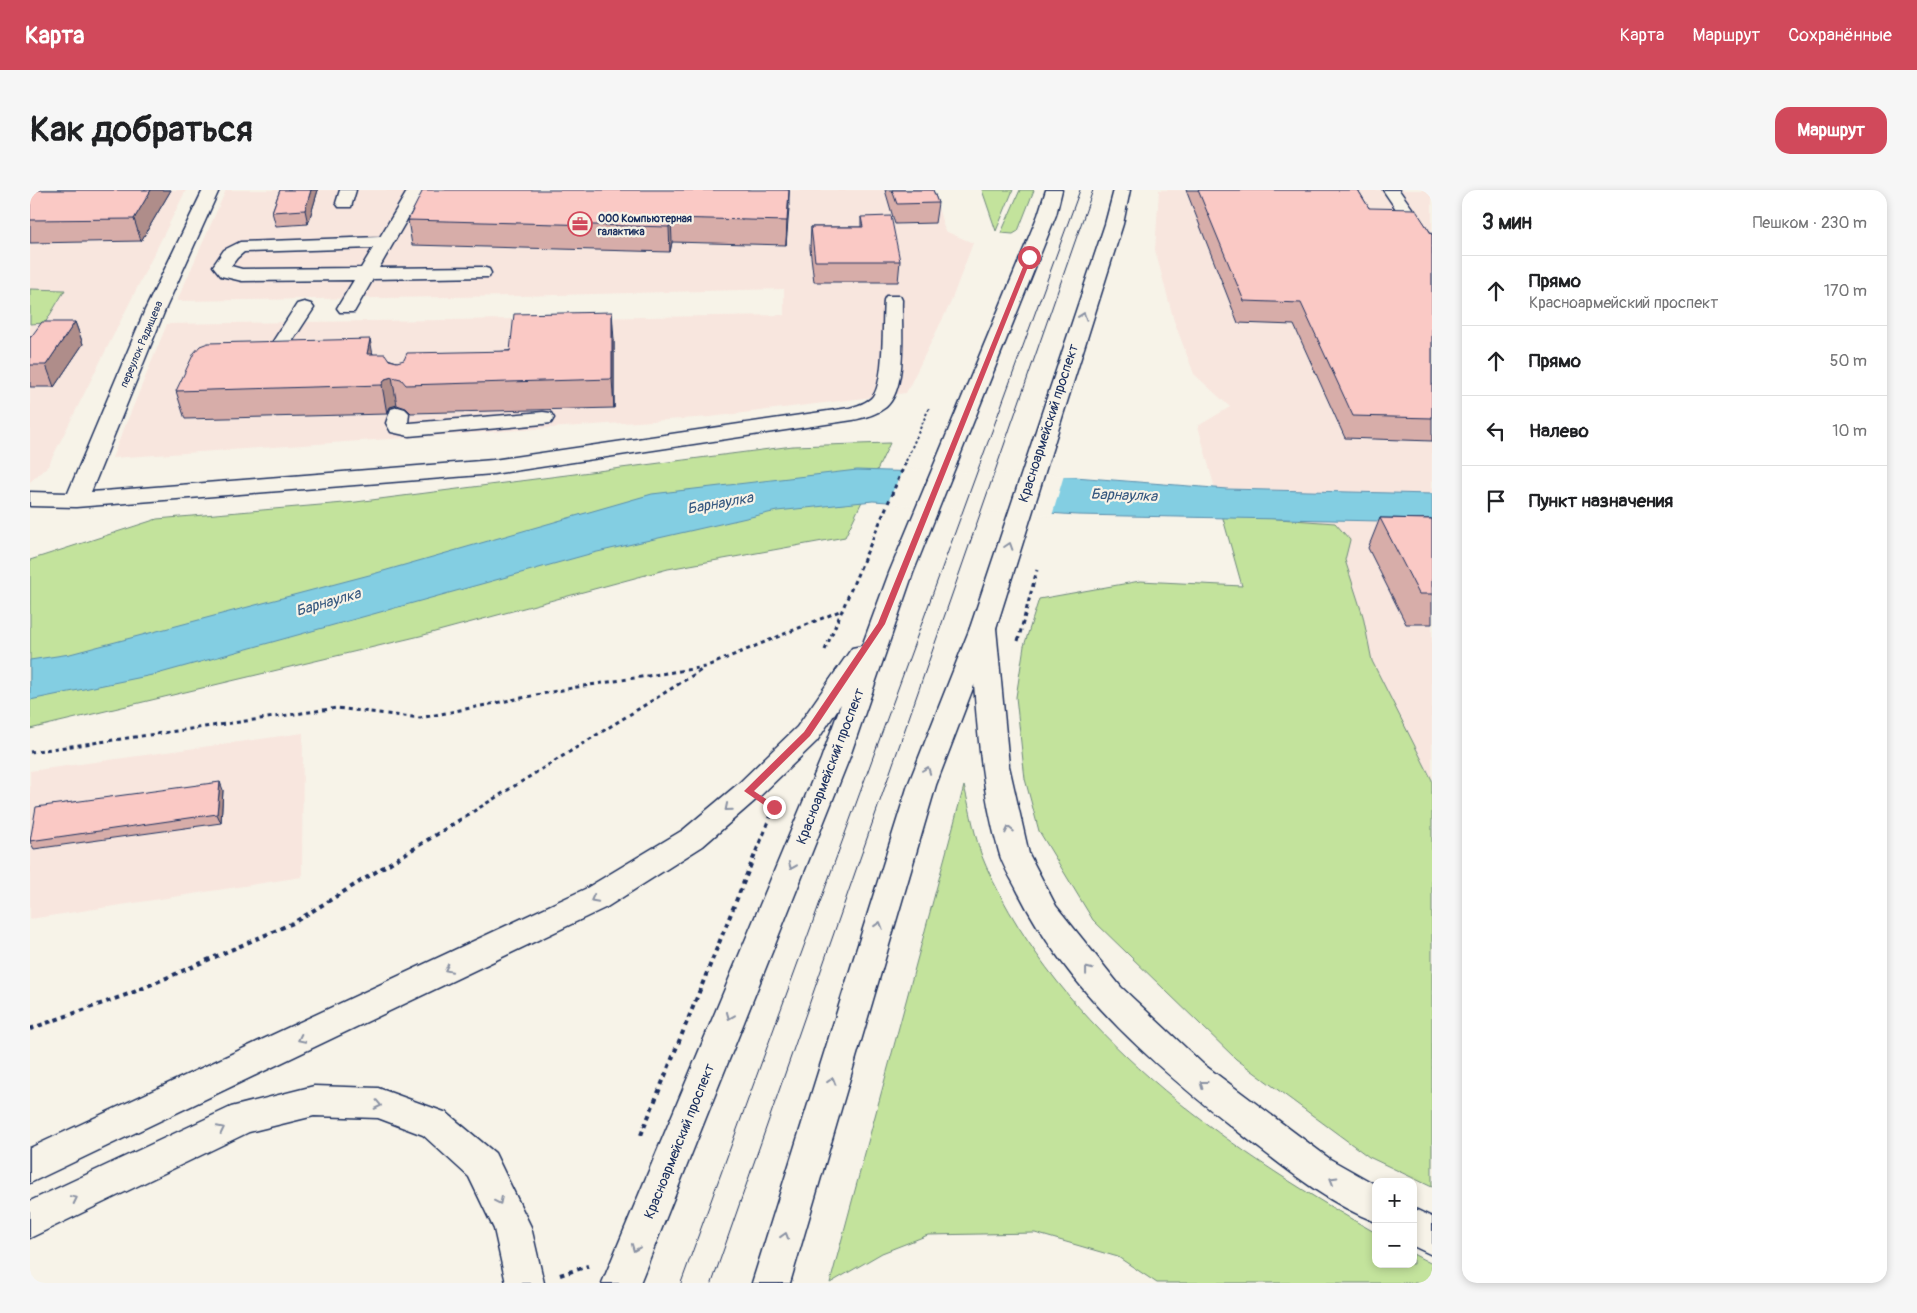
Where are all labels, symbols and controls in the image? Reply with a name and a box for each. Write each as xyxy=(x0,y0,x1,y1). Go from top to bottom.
text: Карта xyxy=(25,21,84,50)
text: Карта xyxy=(1620,24,1664,47)
text: Маршрут xyxy=(1692,24,1760,47)
text: Сохранённые xyxy=(1788,24,1892,47)
button: Маршрут xyxy=(1775,107,1887,154)
text: Как добраться xyxy=(30,108,253,152)
text: 3 мин xyxy=(1482,209,1532,236)
office icon: ООО Компьютерная галактика xyxy=(567,211,593,237)
place label: ООО Компьютерная галактика xyxy=(597,212,692,238)
text: Пешком · 230 m xyxy=(1753,213,1867,233)
route start xyxy=(1018,246,1041,269)
text: Прямо xyxy=(1529,269,1581,293)
icon: ahead xyxy=(1482,277,1510,305)
text: 170 m xyxy=(1824,281,1867,301)
text: Красноармейский проспект xyxy=(1529,293,1718,313)
street label: переулок Радищева xyxy=(117,299,166,390)
one-way arrow xyxy=(1077,312,1087,321)
street label: Красноармейский проспект xyxy=(1015,342,1082,505)
icon: ahead xyxy=(1482,347,1510,375)
text: Прямо xyxy=(1529,349,1581,373)
text: 50 m xyxy=(1830,351,1867,371)
icon: left xyxy=(1482,417,1510,445)
text: Налево xyxy=(1529,419,1589,443)
text: 10 m xyxy=(1832,421,1867,441)
water label: Барнаулка xyxy=(1090,485,1159,506)
icon: arrive xyxy=(1482,487,1510,515)
water label: Барнаулка xyxy=(686,488,756,519)
text: Пункт назначения xyxy=(1529,489,1673,513)
one-way arrow xyxy=(1003,542,1013,551)
water label: Барнаулка xyxy=(294,584,364,621)
street label: Красноармейский проспект xyxy=(793,686,868,847)
one-way arrow xyxy=(921,766,932,775)
route end xyxy=(763,796,786,819)
one-way arrow xyxy=(725,802,734,811)
one-way arrow xyxy=(1004,826,1015,834)
one-way arrow xyxy=(787,861,798,870)
one-way arrow xyxy=(590,892,599,902)
one-way arrow xyxy=(874,922,884,930)
one-way arrow xyxy=(444,963,453,973)
one-way arrow xyxy=(1085,967,1093,976)
one-way arrow xyxy=(726,1011,736,1020)
one-way arrow xyxy=(297,1033,306,1043)
street label: Красноармейский проспект xyxy=(641,1061,718,1221)
one-way arrow xyxy=(827,1077,837,1085)
one-way arrow xyxy=(1199,1081,1209,1090)
one-way arrow xyxy=(374,1099,383,1110)
one-way arrow xyxy=(215,1125,224,1135)
one-way arrow xyxy=(1330,1177,1339,1187)
map controls xyxy=(1372,1178,1417,1268)
button: + xyxy=(1372,1178,1417,1223)
one-way arrow xyxy=(69,1194,78,1205)
one-way arrow xyxy=(493,1196,504,1205)
button: − xyxy=(1372,1223,1417,1268)
one-way arrow xyxy=(780,1233,790,1241)
one-way arrow xyxy=(631,1243,642,1252)

